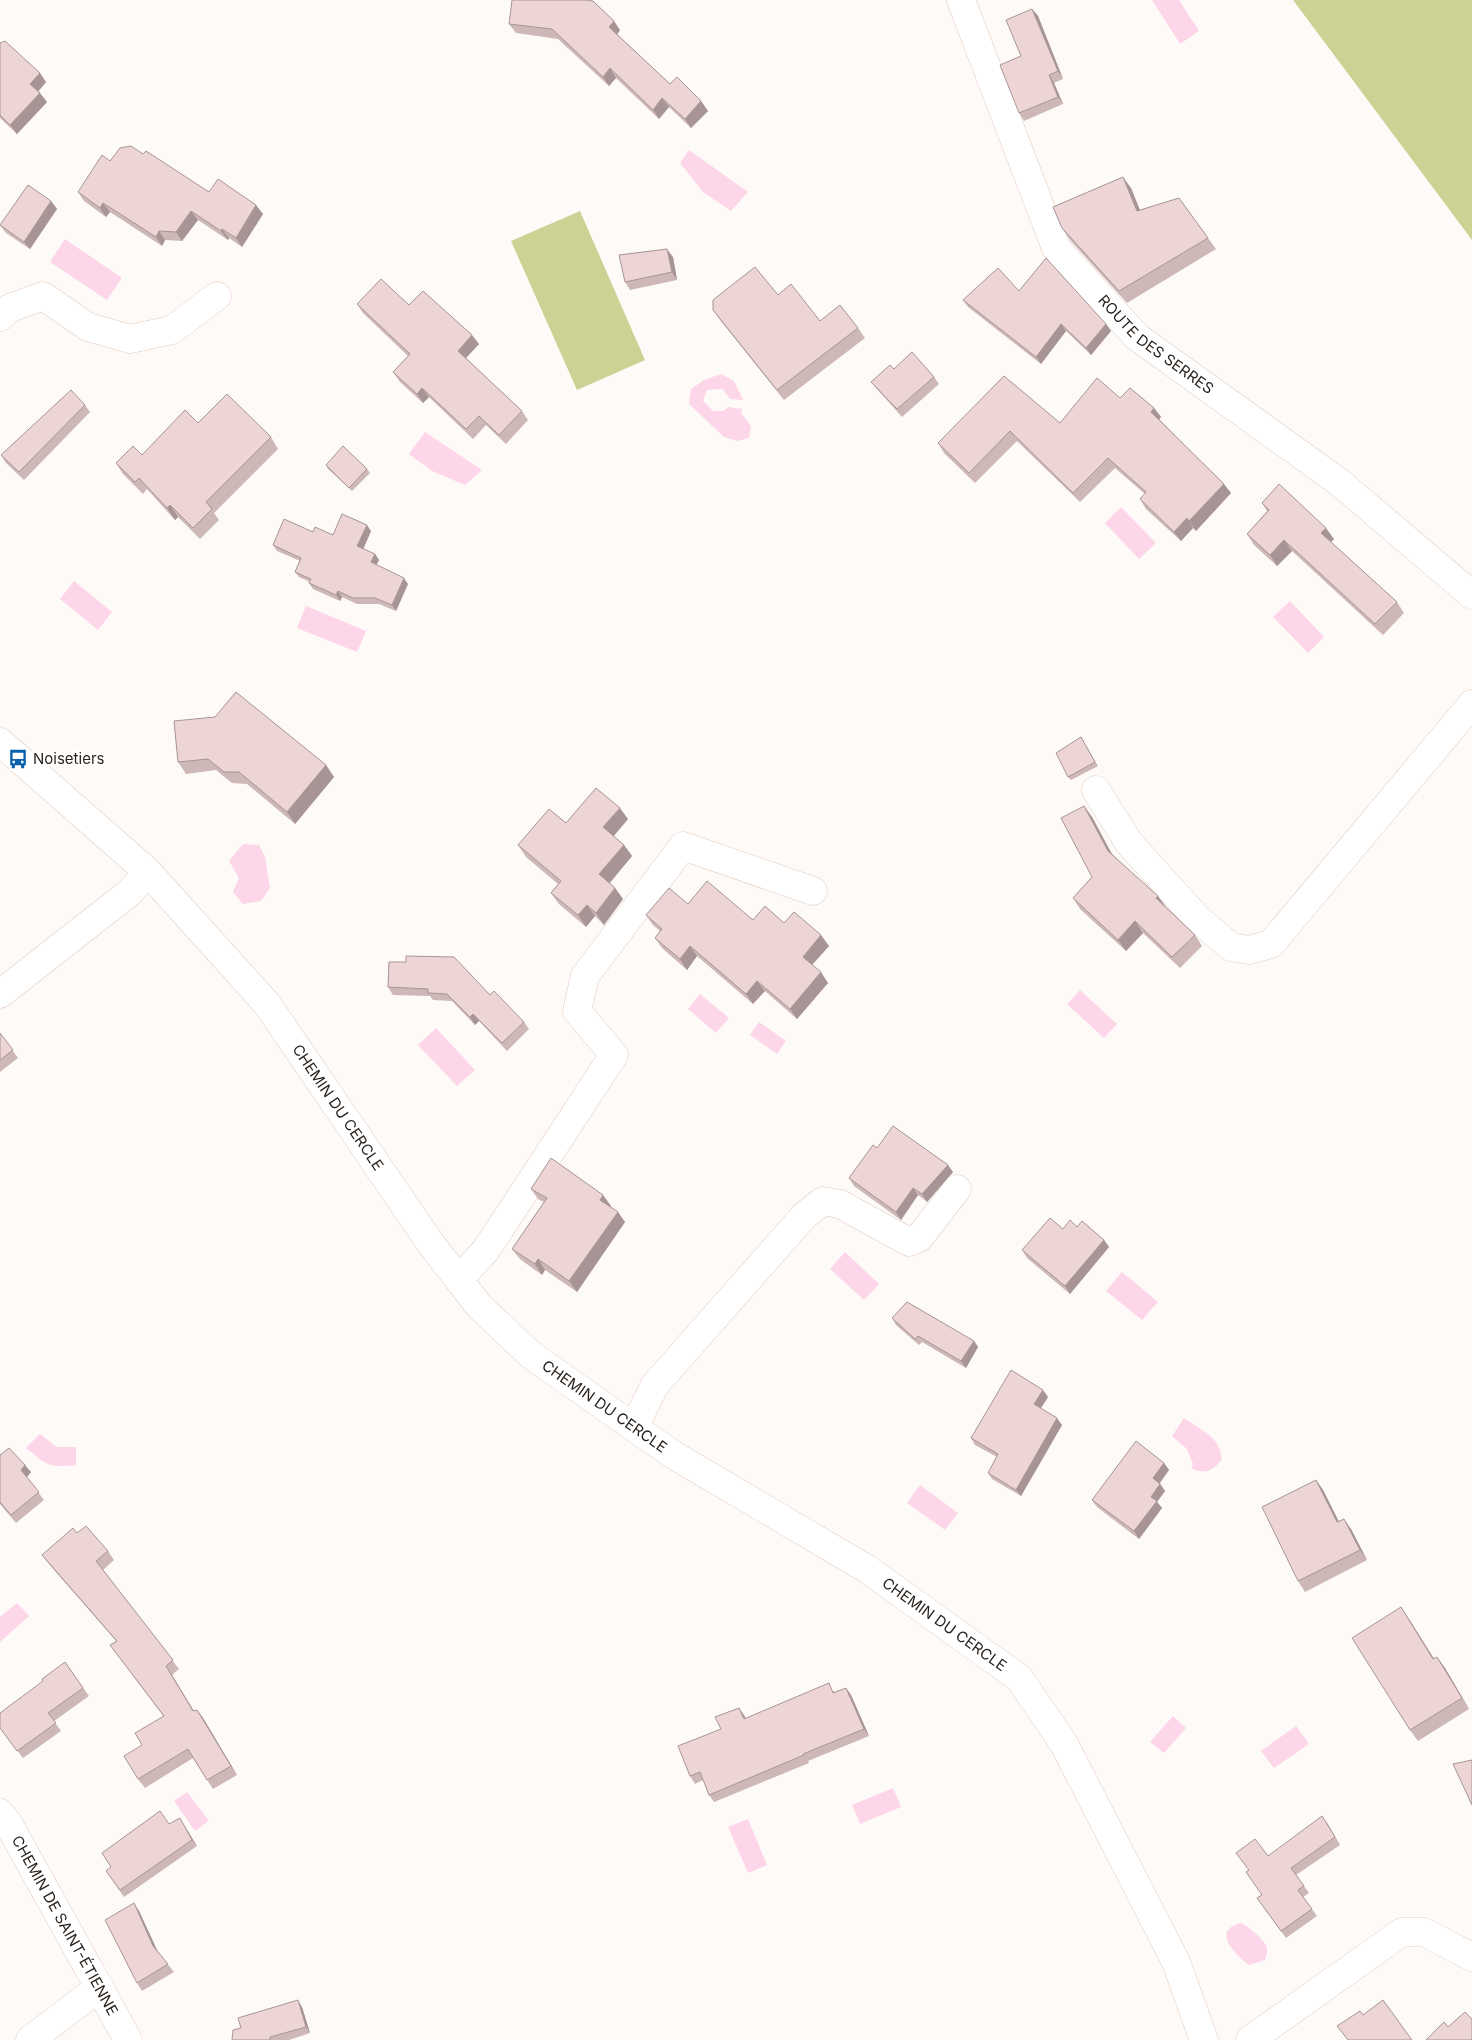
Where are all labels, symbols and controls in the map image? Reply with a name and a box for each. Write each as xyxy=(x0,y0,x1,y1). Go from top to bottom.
street label: ROUTE DES SERRES xyxy=(1094,291,1217,398)
bus stop icon: Noisetiers xyxy=(7,748,29,770)
place label: Noisetiers xyxy=(33,749,105,768)
street label: CHEMIN DU CERCLE xyxy=(288,1040,388,1174)
street label: CHEMIN DU CERCLE xyxy=(538,1356,671,1457)
street label: CHEMIN DU CERCLE xyxy=(879,1573,1010,1675)
street label: CHEMIN DE SAINT-ÉTIENNE xyxy=(8,1832,122,2019)

